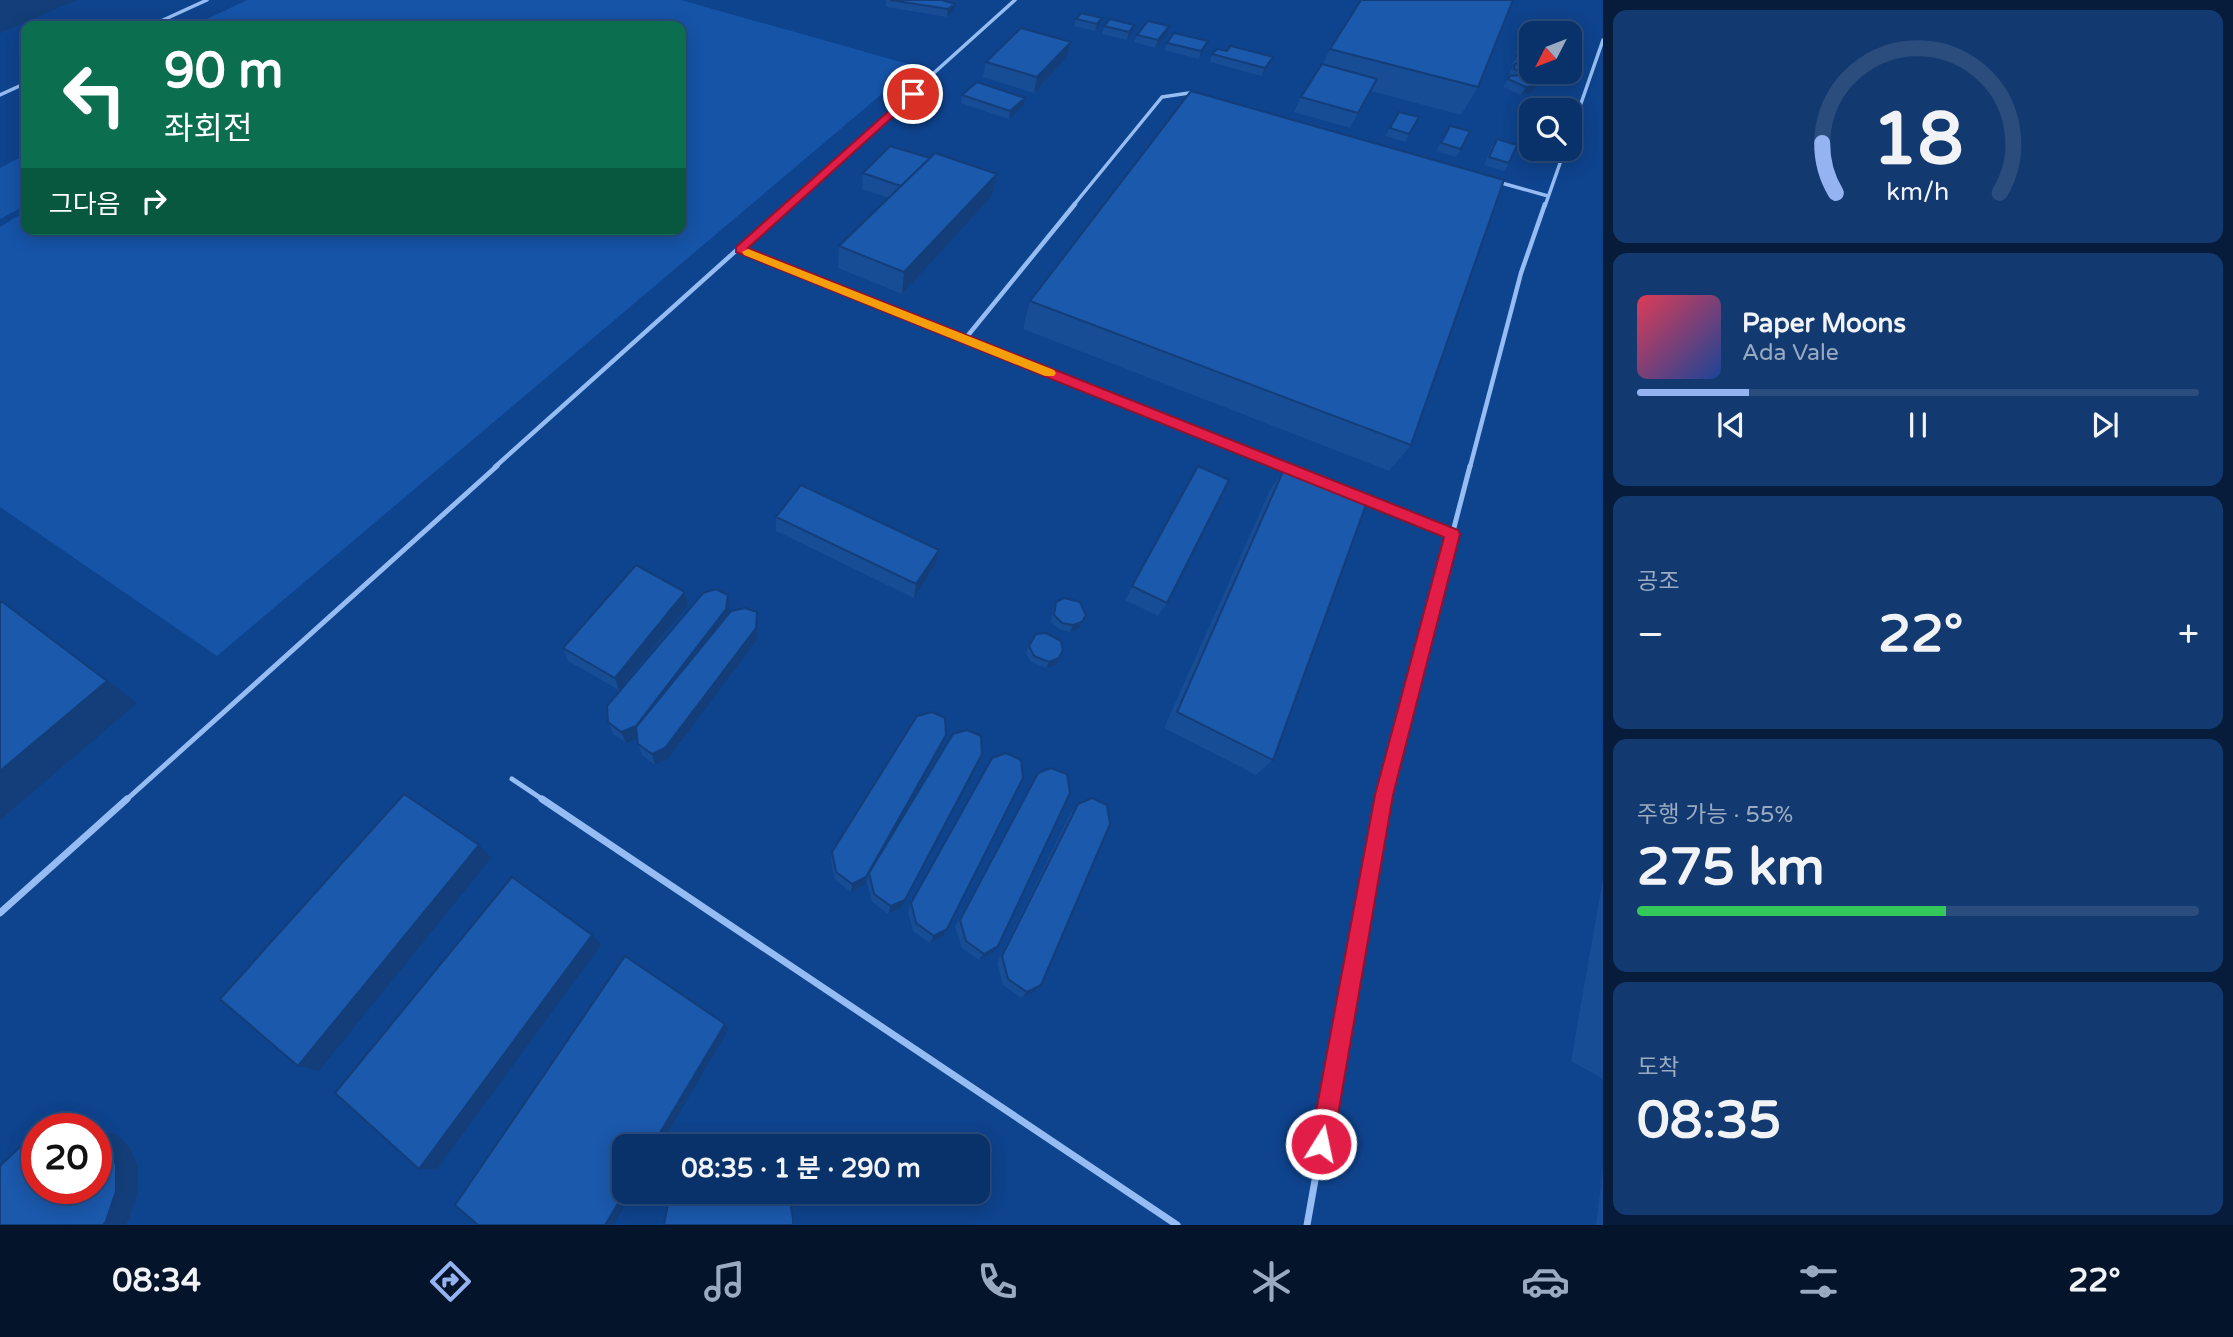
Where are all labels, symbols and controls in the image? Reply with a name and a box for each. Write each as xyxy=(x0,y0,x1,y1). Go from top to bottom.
north arrow xyxy=(1519,21,1582,84)
map controls xyxy=(1519,21,1582,161)
text: 90 m xyxy=(164,42,283,101)
icon: left xyxy=(49,49,140,140)
pin xyxy=(883,64,943,124)
icon: arrive xyxy=(894,75,932,113)
text: 18 xyxy=(1872,96,1964,184)
button: search xyxy=(1519,98,1582,161)
text: 좌회전 xyxy=(164,110,252,148)
text: km/h xyxy=(1887,176,1949,206)
icon: right xyxy=(135,182,173,220)
text: 그다음 xyxy=(49,189,121,220)
text: Paper Moons xyxy=(1742,308,1906,339)
text: Ada Vale xyxy=(1742,339,1839,367)
icon: previous xyxy=(1712,406,1750,444)
icon: pause xyxy=(1899,406,1937,444)
icon: next xyxy=(2086,406,2124,444)
text: 공조 xyxy=(1637,568,1679,596)
text: 22° xyxy=(1878,603,1963,666)
text: − xyxy=(1637,612,1664,658)
text: + xyxy=(2178,612,2199,658)
text: 주행 가능 · 55% xyxy=(1637,801,1793,829)
text: 275 km xyxy=(1637,836,1825,899)
text: 도착 xyxy=(1637,1054,1679,1082)
text: 08:35 xyxy=(1637,1089,1781,1152)
position arrow xyxy=(1284,1107,1358,1181)
speed limit sign: 20 xyxy=(21,1113,112,1204)
text: 08:35 · 1 분 · 290 m xyxy=(681,1153,921,1184)
icon: directions xyxy=(426,1257,475,1306)
icon: music xyxy=(700,1257,749,1306)
icon: phone xyxy=(973,1257,1022,1306)
icon: climate xyxy=(1247,1257,1296,1306)
icon: car xyxy=(1521,1257,1570,1306)
icon: filters xyxy=(1794,1257,1843,1306)
text: 08:34 xyxy=(112,1262,201,1300)
text: 22° xyxy=(2068,1262,2121,1300)

